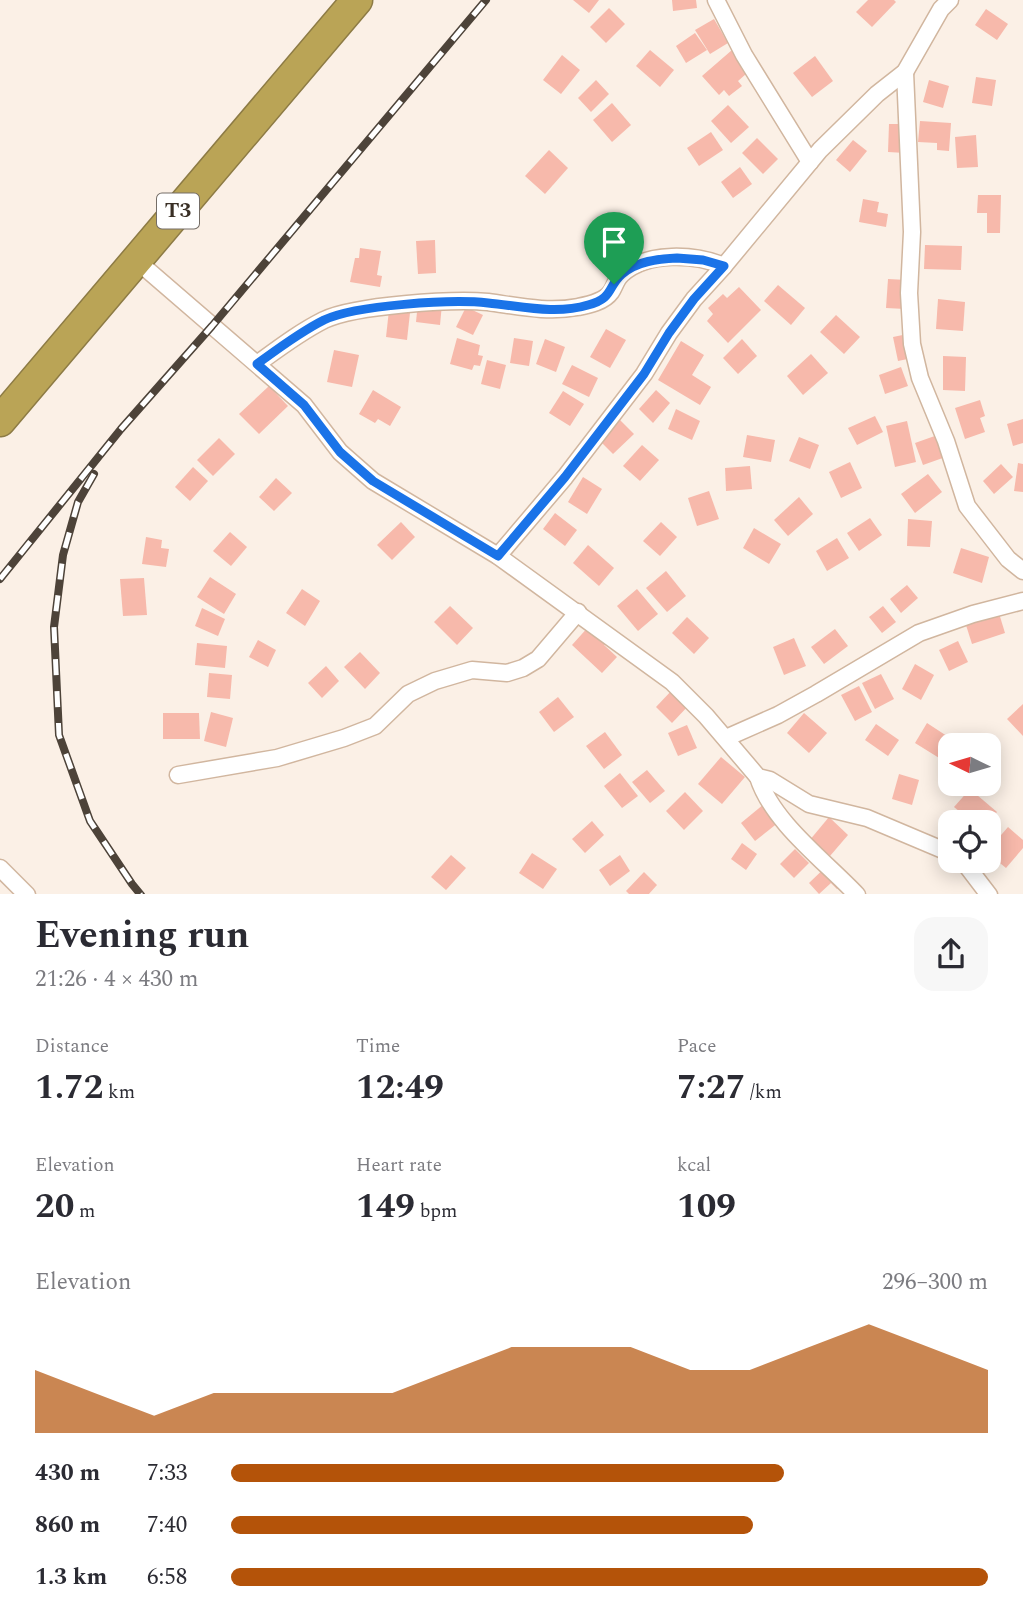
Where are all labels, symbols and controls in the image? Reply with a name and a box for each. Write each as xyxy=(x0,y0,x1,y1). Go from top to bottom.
road number: T3 xyxy=(157,194,199,228)
pin xyxy=(584,212,644,284)
icon: arrive xyxy=(595,223,633,261)
north arrow xyxy=(938,733,1001,796)
map controls xyxy=(938,733,1001,873)
button: locate xyxy=(938,810,1001,873)
text: Evening run xyxy=(35,907,249,965)
button: share xyxy=(914,917,988,991)
text: 21:26 · 4 × 430 m xyxy=(35,962,199,997)
text: Distance xyxy=(35,1032,109,1061)
text: Time xyxy=(356,1032,400,1061)
text: Pace xyxy=(677,1032,716,1061)
text: 1.72 xyxy=(35,1061,103,1114)
text: 12:49 xyxy=(356,1061,444,1114)
text: 7:27 xyxy=(677,1061,745,1114)
text: km xyxy=(103,1078,135,1107)
text: /km xyxy=(745,1078,782,1107)
text: Elevation xyxy=(35,1151,115,1180)
text: Heart rate xyxy=(356,1151,442,1180)
text: kcal xyxy=(677,1151,711,1180)
text: 20 xyxy=(35,1180,74,1233)
text: 149 xyxy=(356,1180,415,1233)
text: 109 xyxy=(677,1180,736,1233)
text: m xyxy=(74,1197,95,1226)
text: bpm xyxy=(415,1197,457,1226)
text: Elevation xyxy=(35,1265,131,1300)
text: 296–300 m xyxy=(882,1265,988,1300)
text: 430 m xyxy=(35,1456,100,1491)
text: 7:33 xyxy=(147,1456,187,1491)
text: 860 m xyxy=(35,1508,100,1543)
text: 7:40 xyxy=(147,1508,187,1543)
text: 1.3 km xyxy=(35,1560,107,1595)
text: 6:58 xyxy=(147,1560,187,1595)

